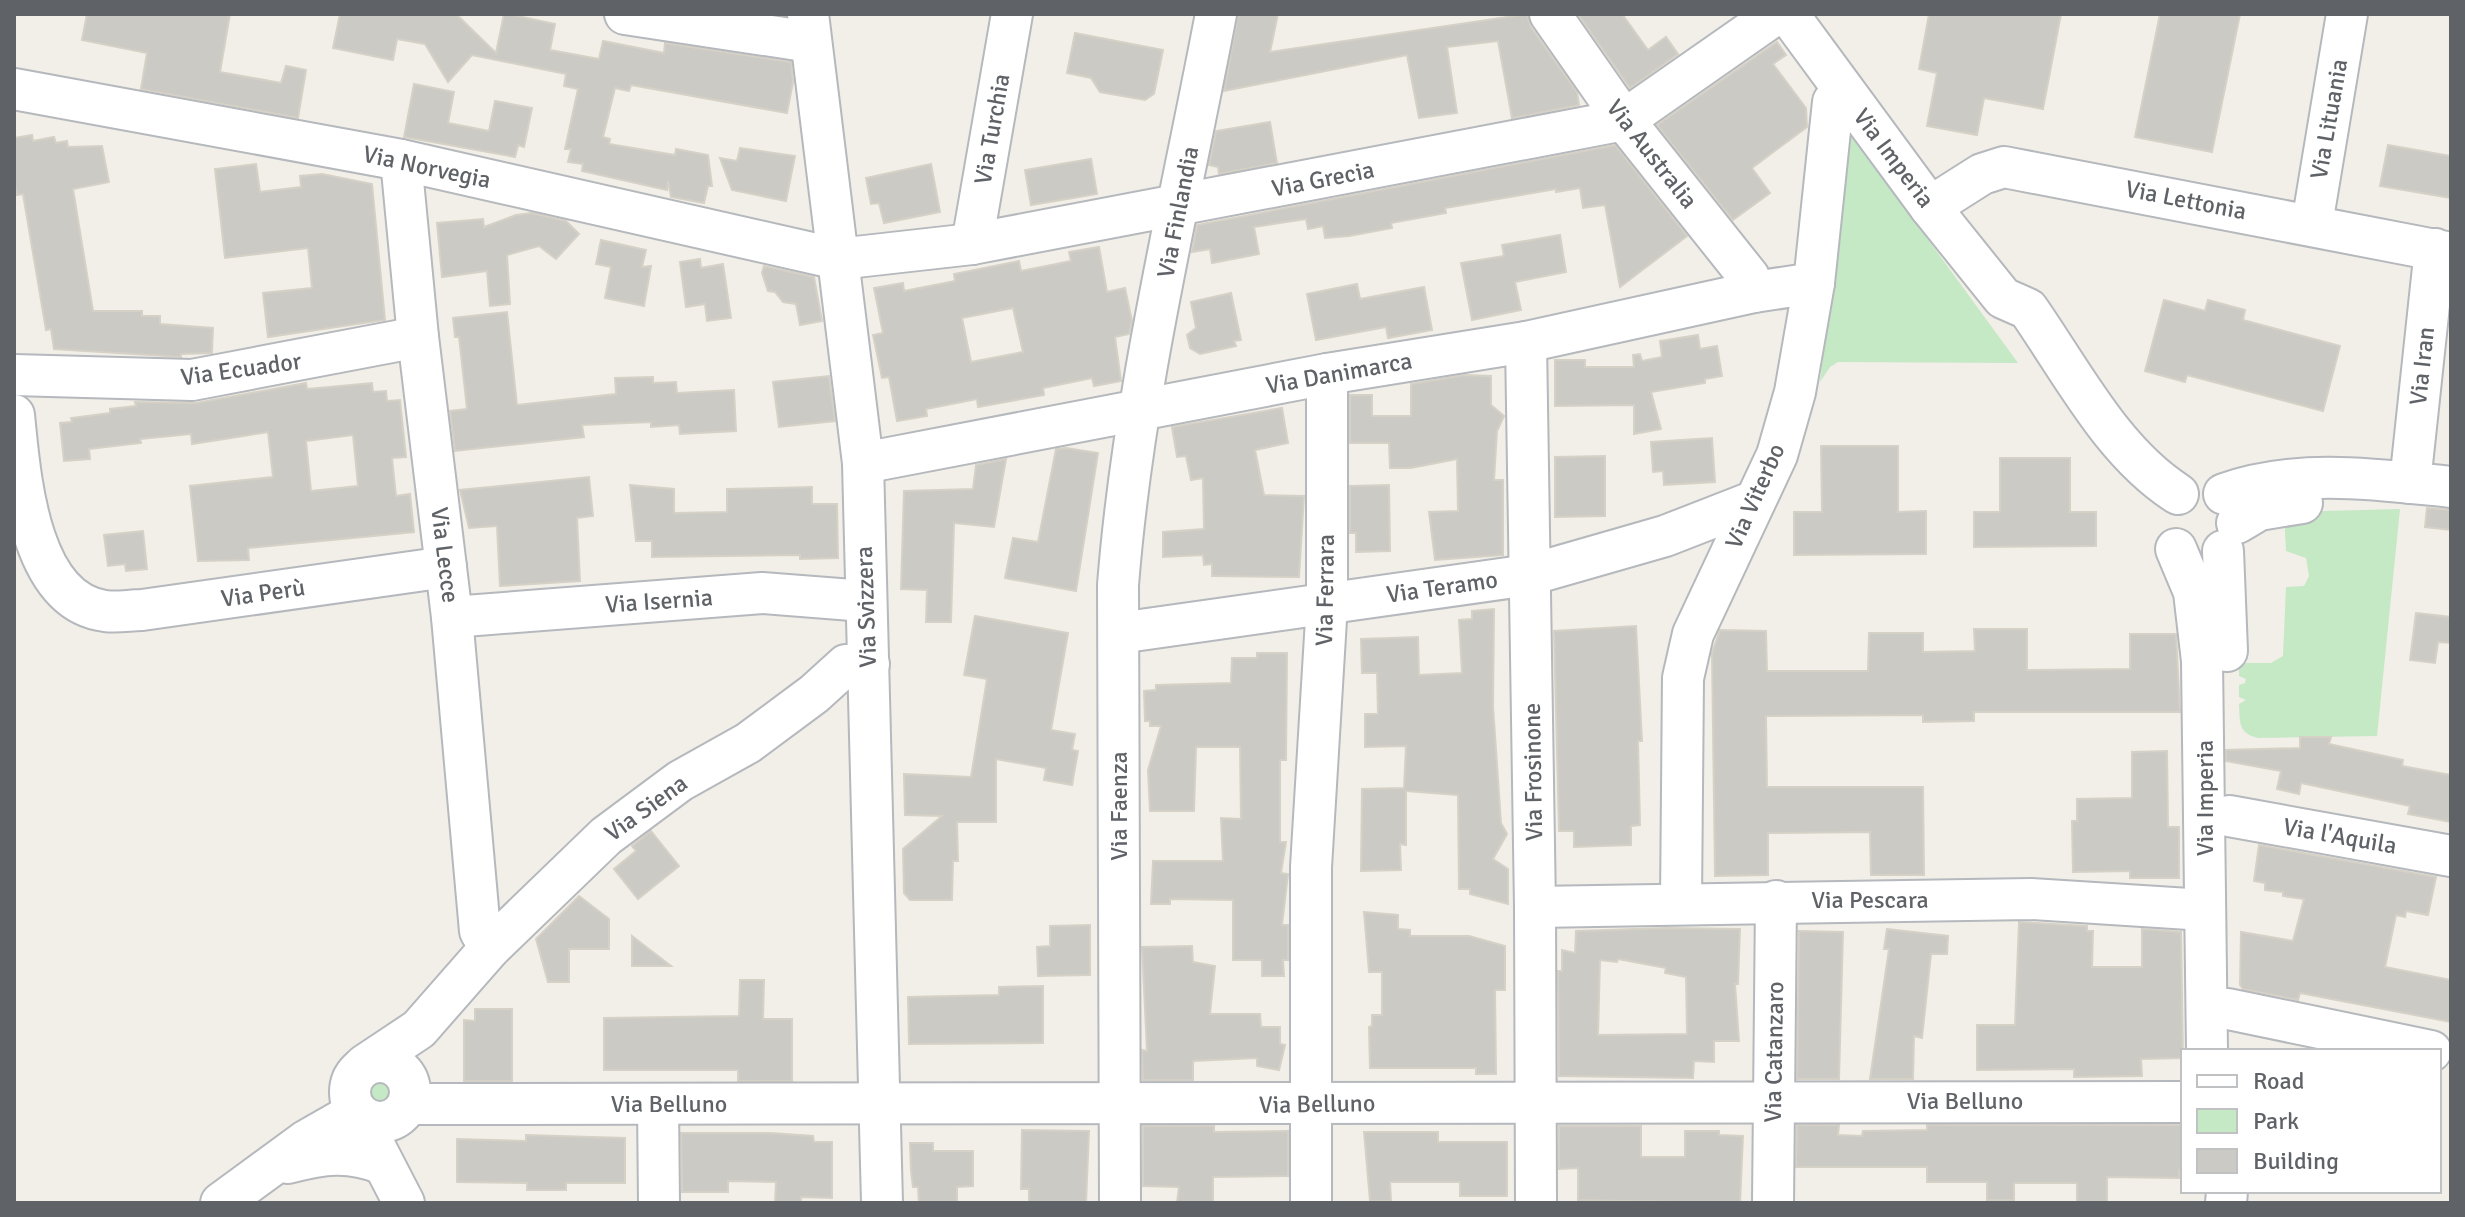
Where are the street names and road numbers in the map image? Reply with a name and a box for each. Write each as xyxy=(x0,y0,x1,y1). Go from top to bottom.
street label: Via Lituania xyxy=(2304,56,2354,182)
street label: Via Turchia xyxy=(967,71,1017,187)
street label: Via Australia xyxy=(1600,93,1704,215)
street label: Via Imperia xyxy=(1847,102,1941,214)
street label: Via Norvegia xyxy=(360,139,494,195)
street label: Via Finlandia xyxy=(1151,144,1205,280)
street label: Via Grecia xyxy=(1269,154,1377,204)
street label: Via Lettonia xyxy=(2123,174,2249,226)
street label: Via Iran xyxy=(2403,325,2441,407)
street label: Via Danimarca xyxy=(1264,345,1414,401)
street label: Via Ecuador xyxy=(179,346,303,392)
street label: Via Viterbo xyxy=(1719,439,1791,553)
street label: Via Lecce xyxy=(424,506,466,604)
street label: Via Ferrara xyxy=(1309,534,1341,646)
street label: Via Svizzera xyxy=(849,546,883,668)
street label: Via Teramo xyxy=(1384,564,1500,610)
street label: Via Perù xyxy=(219,572,307,614)
street label: Via Isernia xyxy=(604,582,714,620)
street label: Via Frosinone xyxy=(1517,703,1549,841)
street label: Via Imperia xyxy=(2190,740,2220,856)
street label: Via Faenza xyxy=(1104,751,1134,861)
street label: Via Siena xyxy=(599,768,693,848)
street label: Via l'Aquila xyxy=(2281,811,2399,861)
street label: Via Pescara xyxy=(1811,885,1929,915)
street label: Via Catanzaro xyxy=(1758,981,1790,1123)
street label: Via Belluno xyxy=(1907,1086,2023,1116)
street label: Via Belluno xyxy=(1258,1088,1376,1120)
street label: Via Belluno xyxy=(611,1089,727,1119)

